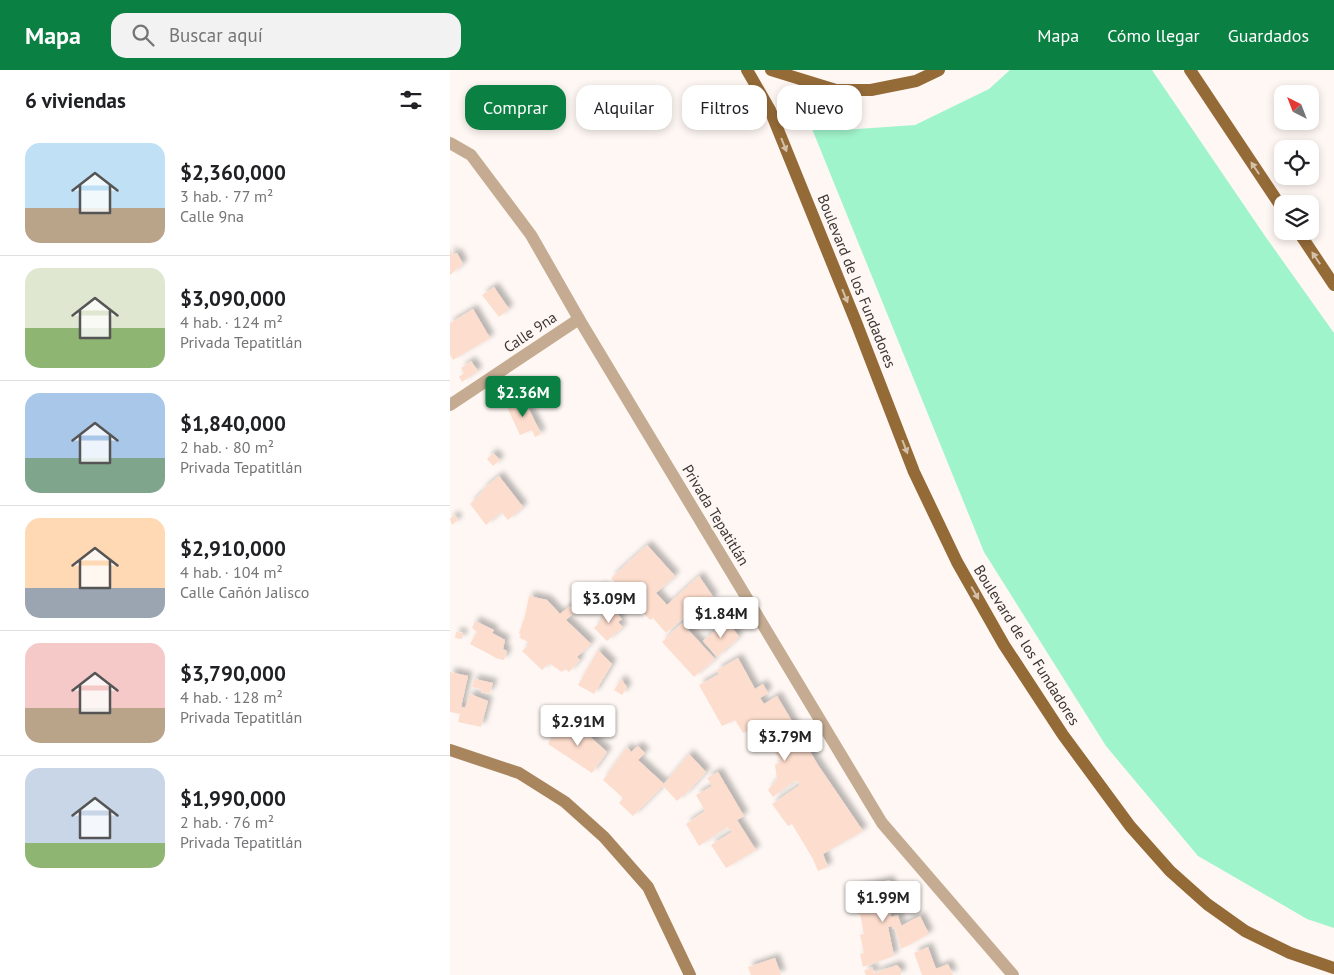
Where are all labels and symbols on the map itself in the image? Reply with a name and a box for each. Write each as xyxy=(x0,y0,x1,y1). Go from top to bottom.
north arrow xyxy=(1274,85,1319,130)
one-way arrow xyxy=(781,138,789,152)
one-way arrow xyxy=(1250,161,1260,174)
street label: Boulevard de los Fundadores xyxy=(813,191,901,371)
one-way arrow xyxy=(1311,251,1321,265)
one-way arrow xyxy=(842,288,850,303)
street label: Calle 9na xyxy=(500,307,560,357)
pin: $2.36M xyxy=(482,376,564,418)
one-way arrow xyxy=(901,440,909,455)
street label: Privada Tepatitlán xyxy=(678,461,754,569)
street label: Boulevard de los Fundadores xyxy=(970,561,1084,729)
pin: $3.09M xyxy=(568,582,650,624)
one-way arrow xyxy=(970,587,979,600)
pin: $1.84M xyxy=(680,596,762,639)
pin: $2.91M xyxy=(537,704,619,747)
pin: $3.79M xyxy=(744,720,826,762)
pin: $1.99M xyxy=(842,880,924,923)

